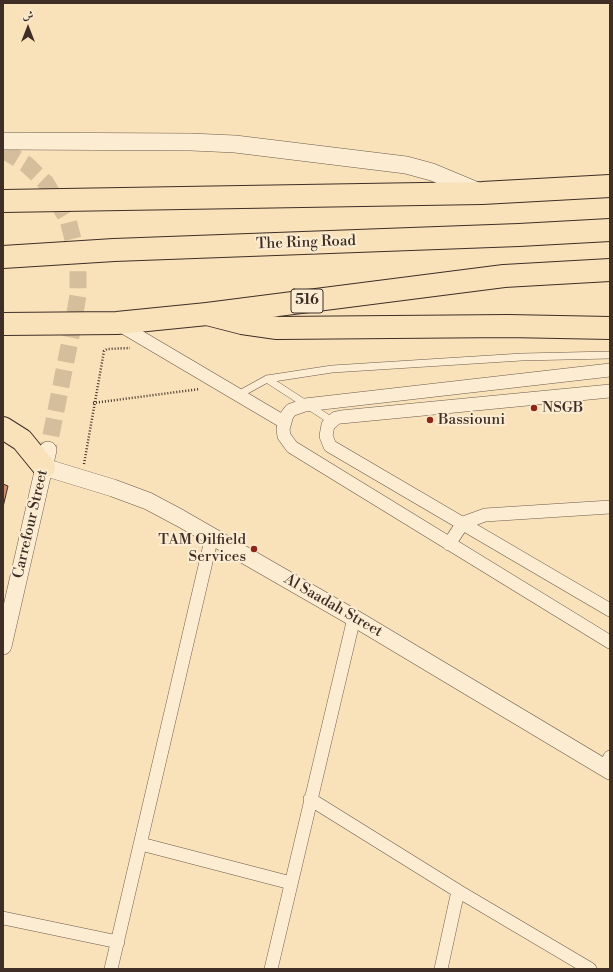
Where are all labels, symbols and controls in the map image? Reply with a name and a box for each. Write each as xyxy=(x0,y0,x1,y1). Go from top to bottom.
north arrow xyxy=(8,8,48,48)
text: ش xyxy=(23,9,33,23)
street label: The Ring Road xyxy=(256,232,356,254)
road number: 516 xyxy=(291,289,323,313)
place label: NSGB xyxy=(542,399,583,417)
marker: NSGB xyxy=(529,403,539,413)
place label: Bassiouni xyxy=(438,411,505,429)
marker: Bassiouni xyxy=(425,415,435,425)
street label: Carrefour Street xyxy=(10,468,52,580)
place label: TAM Oilfield Services xyxy=(158,531,246,566)
marker: TAM Oilfield Services xyxy=(249,544,259,554)
street label: Al Saadah Street xyxy=(281,571,385,641)

